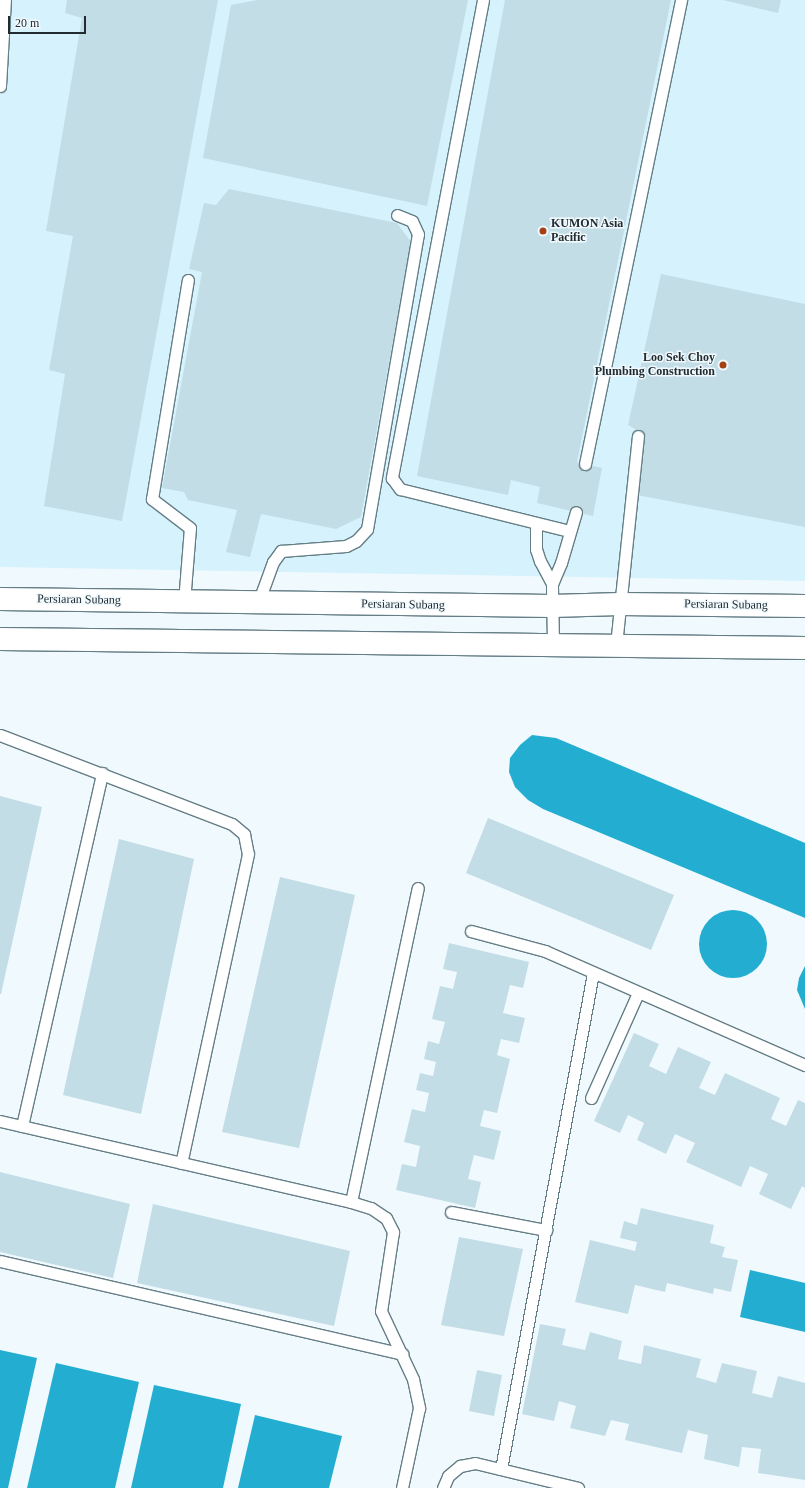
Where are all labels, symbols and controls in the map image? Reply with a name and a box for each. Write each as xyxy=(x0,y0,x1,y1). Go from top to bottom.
scale bar xyxy=(10,8,88,34)
text: 20 m xyxy=(15,16,39,30)
place label: KUMON Asia Pacific xyxy=(551,217,624,245)
marker: KUMON Asia Pacific xyxy=(538,226,548,236)
place label: Loo Sek Choy Plumbing Construction xyxy=(595,351,715,379)
marker: Loo Sek Choy Plumbing Construction xyxy=(718,360,728,370)
street label: Persiaran Subang xyxy=(37,592,121,608)
street label: Persiaran Subang xyxy=(361,597,445,613)
street label: Persiaran Subang xyxy=(684,597,768,613)

